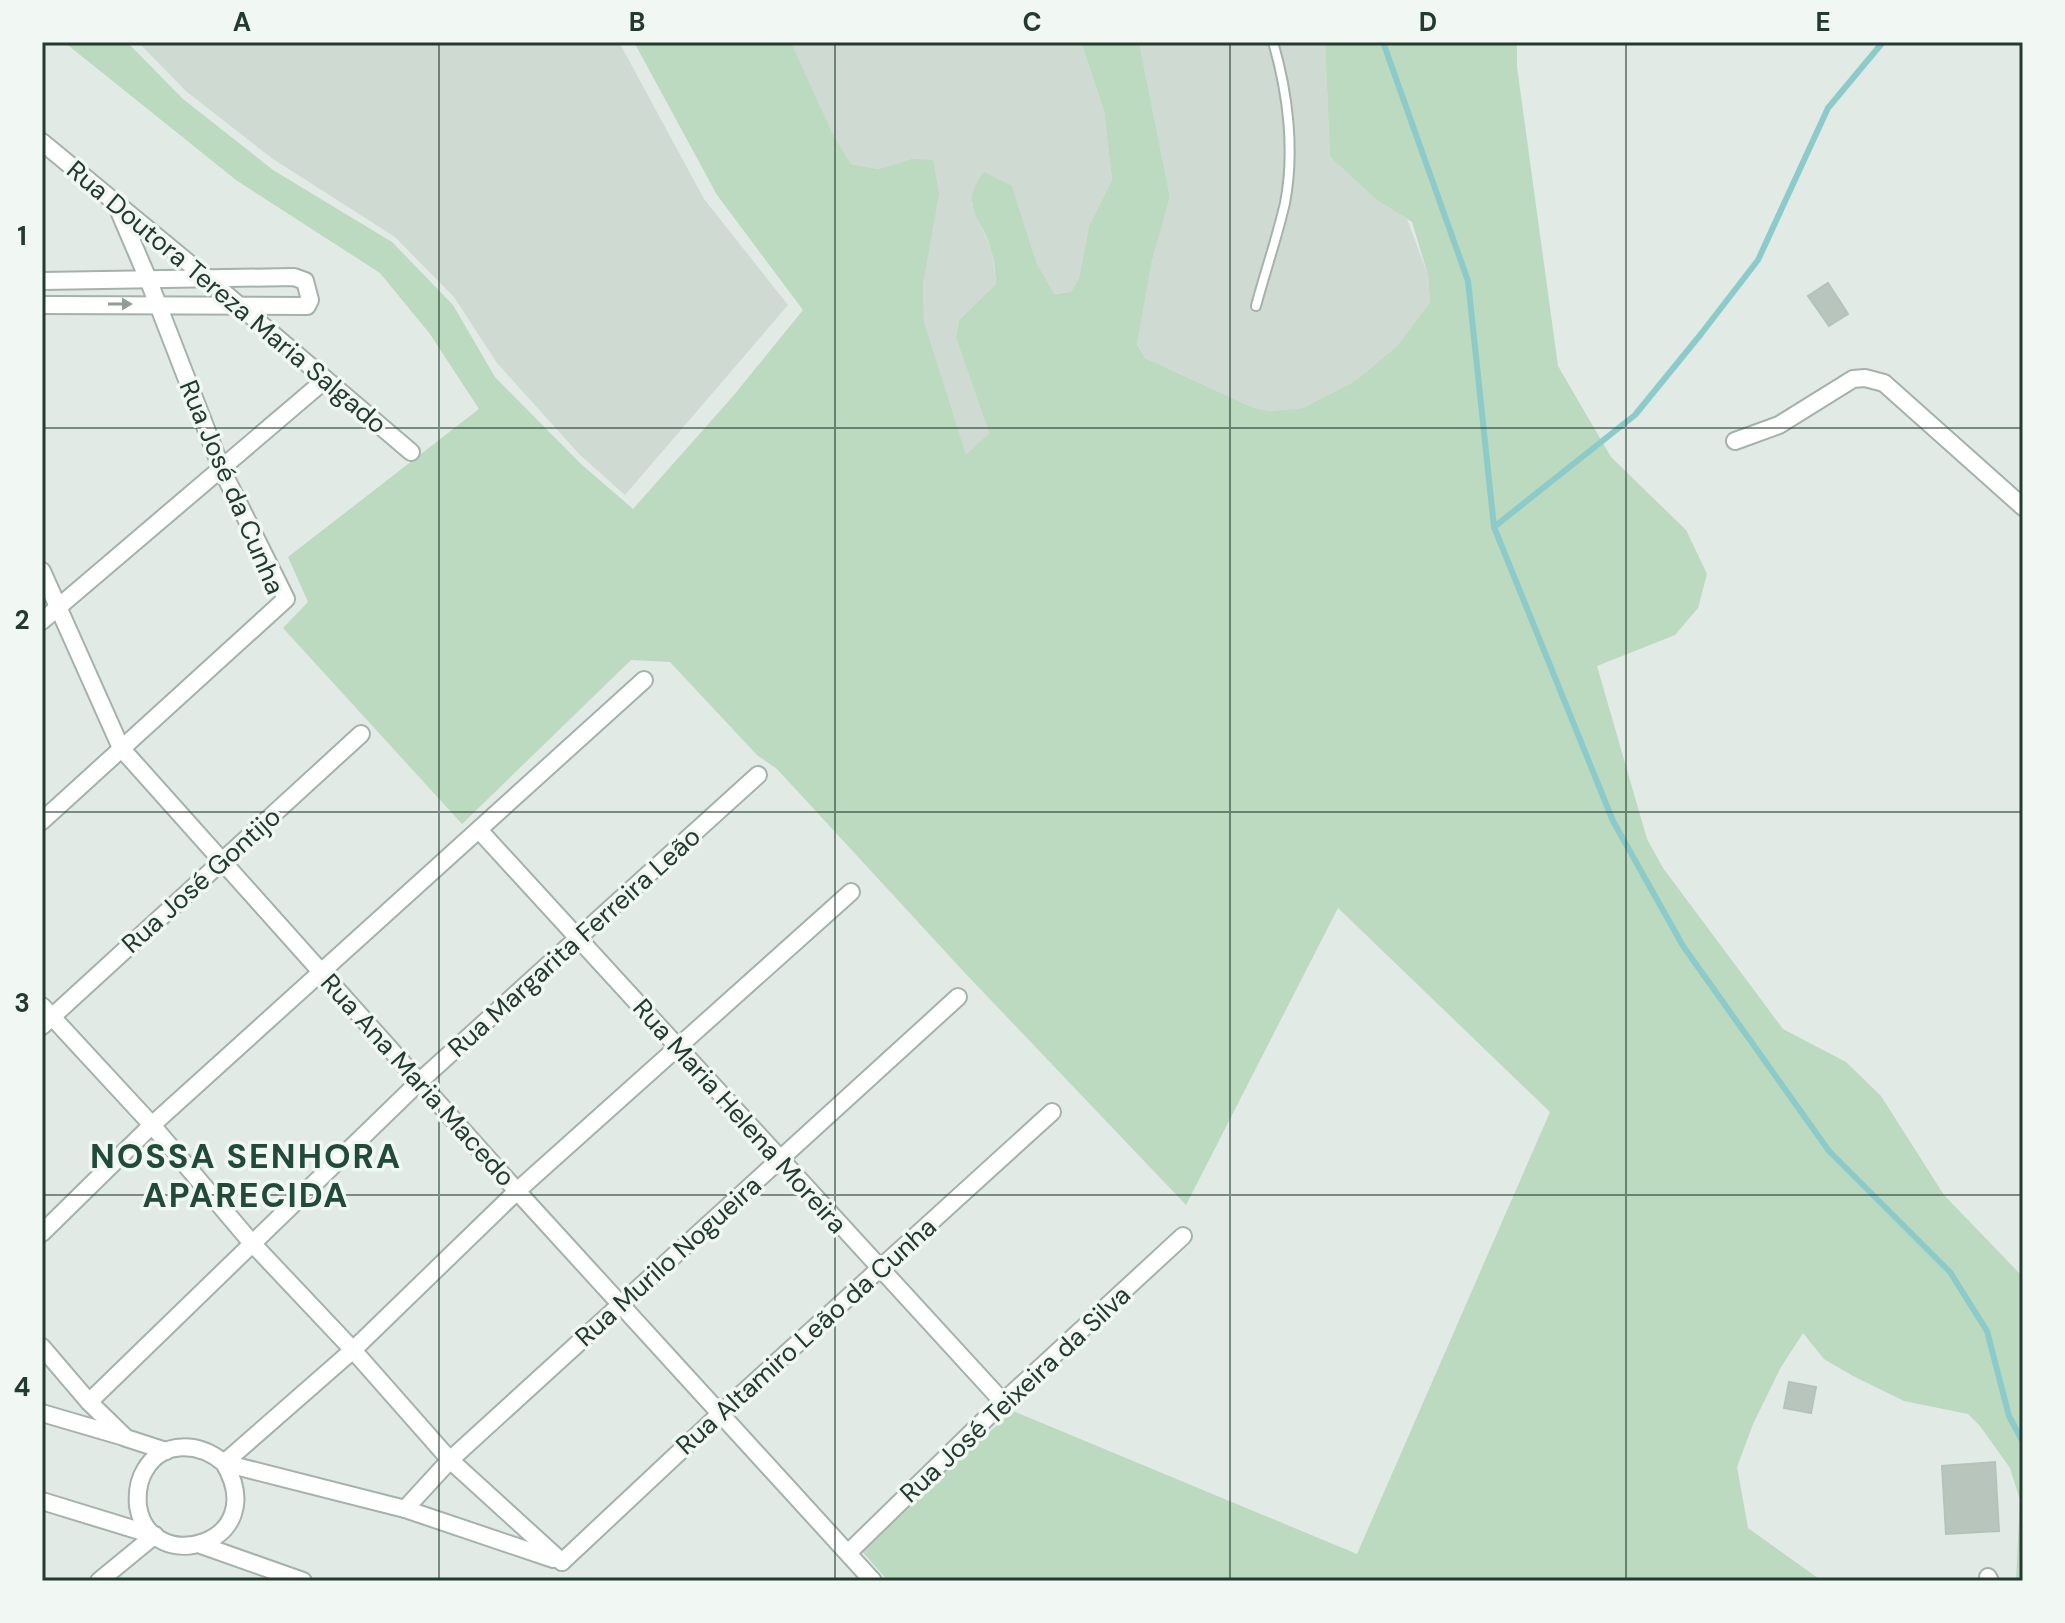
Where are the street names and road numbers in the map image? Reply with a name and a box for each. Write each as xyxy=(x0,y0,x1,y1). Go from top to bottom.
street label: Rua Doutora Tereza Maria Salgado xyxy=(60,153,394,441)
street label: Rua José da Cunha xyxy=(172,375,292,599)
street label: Rua José Gontijo xyxy=(114,800,288,960)
street label: Rua Margarita Ferreira Leão xyxy=(441,819,707,1065)
street label: Rua Ana Maria Macedo xyxy=(313,966,523,1194)
street label: Rua Maria Helena Moreira xyxy=(625,991,855,1241)
street label: Rua Murilo Nogueira xyxy=(568,1168,768,1354)
street label: Rua Altamiro Leão da Cunha xyxy=(669,1210,943,1462)
street label: Rua José Teixeira da Silva xyxy=(892,1278,1138,1510)

